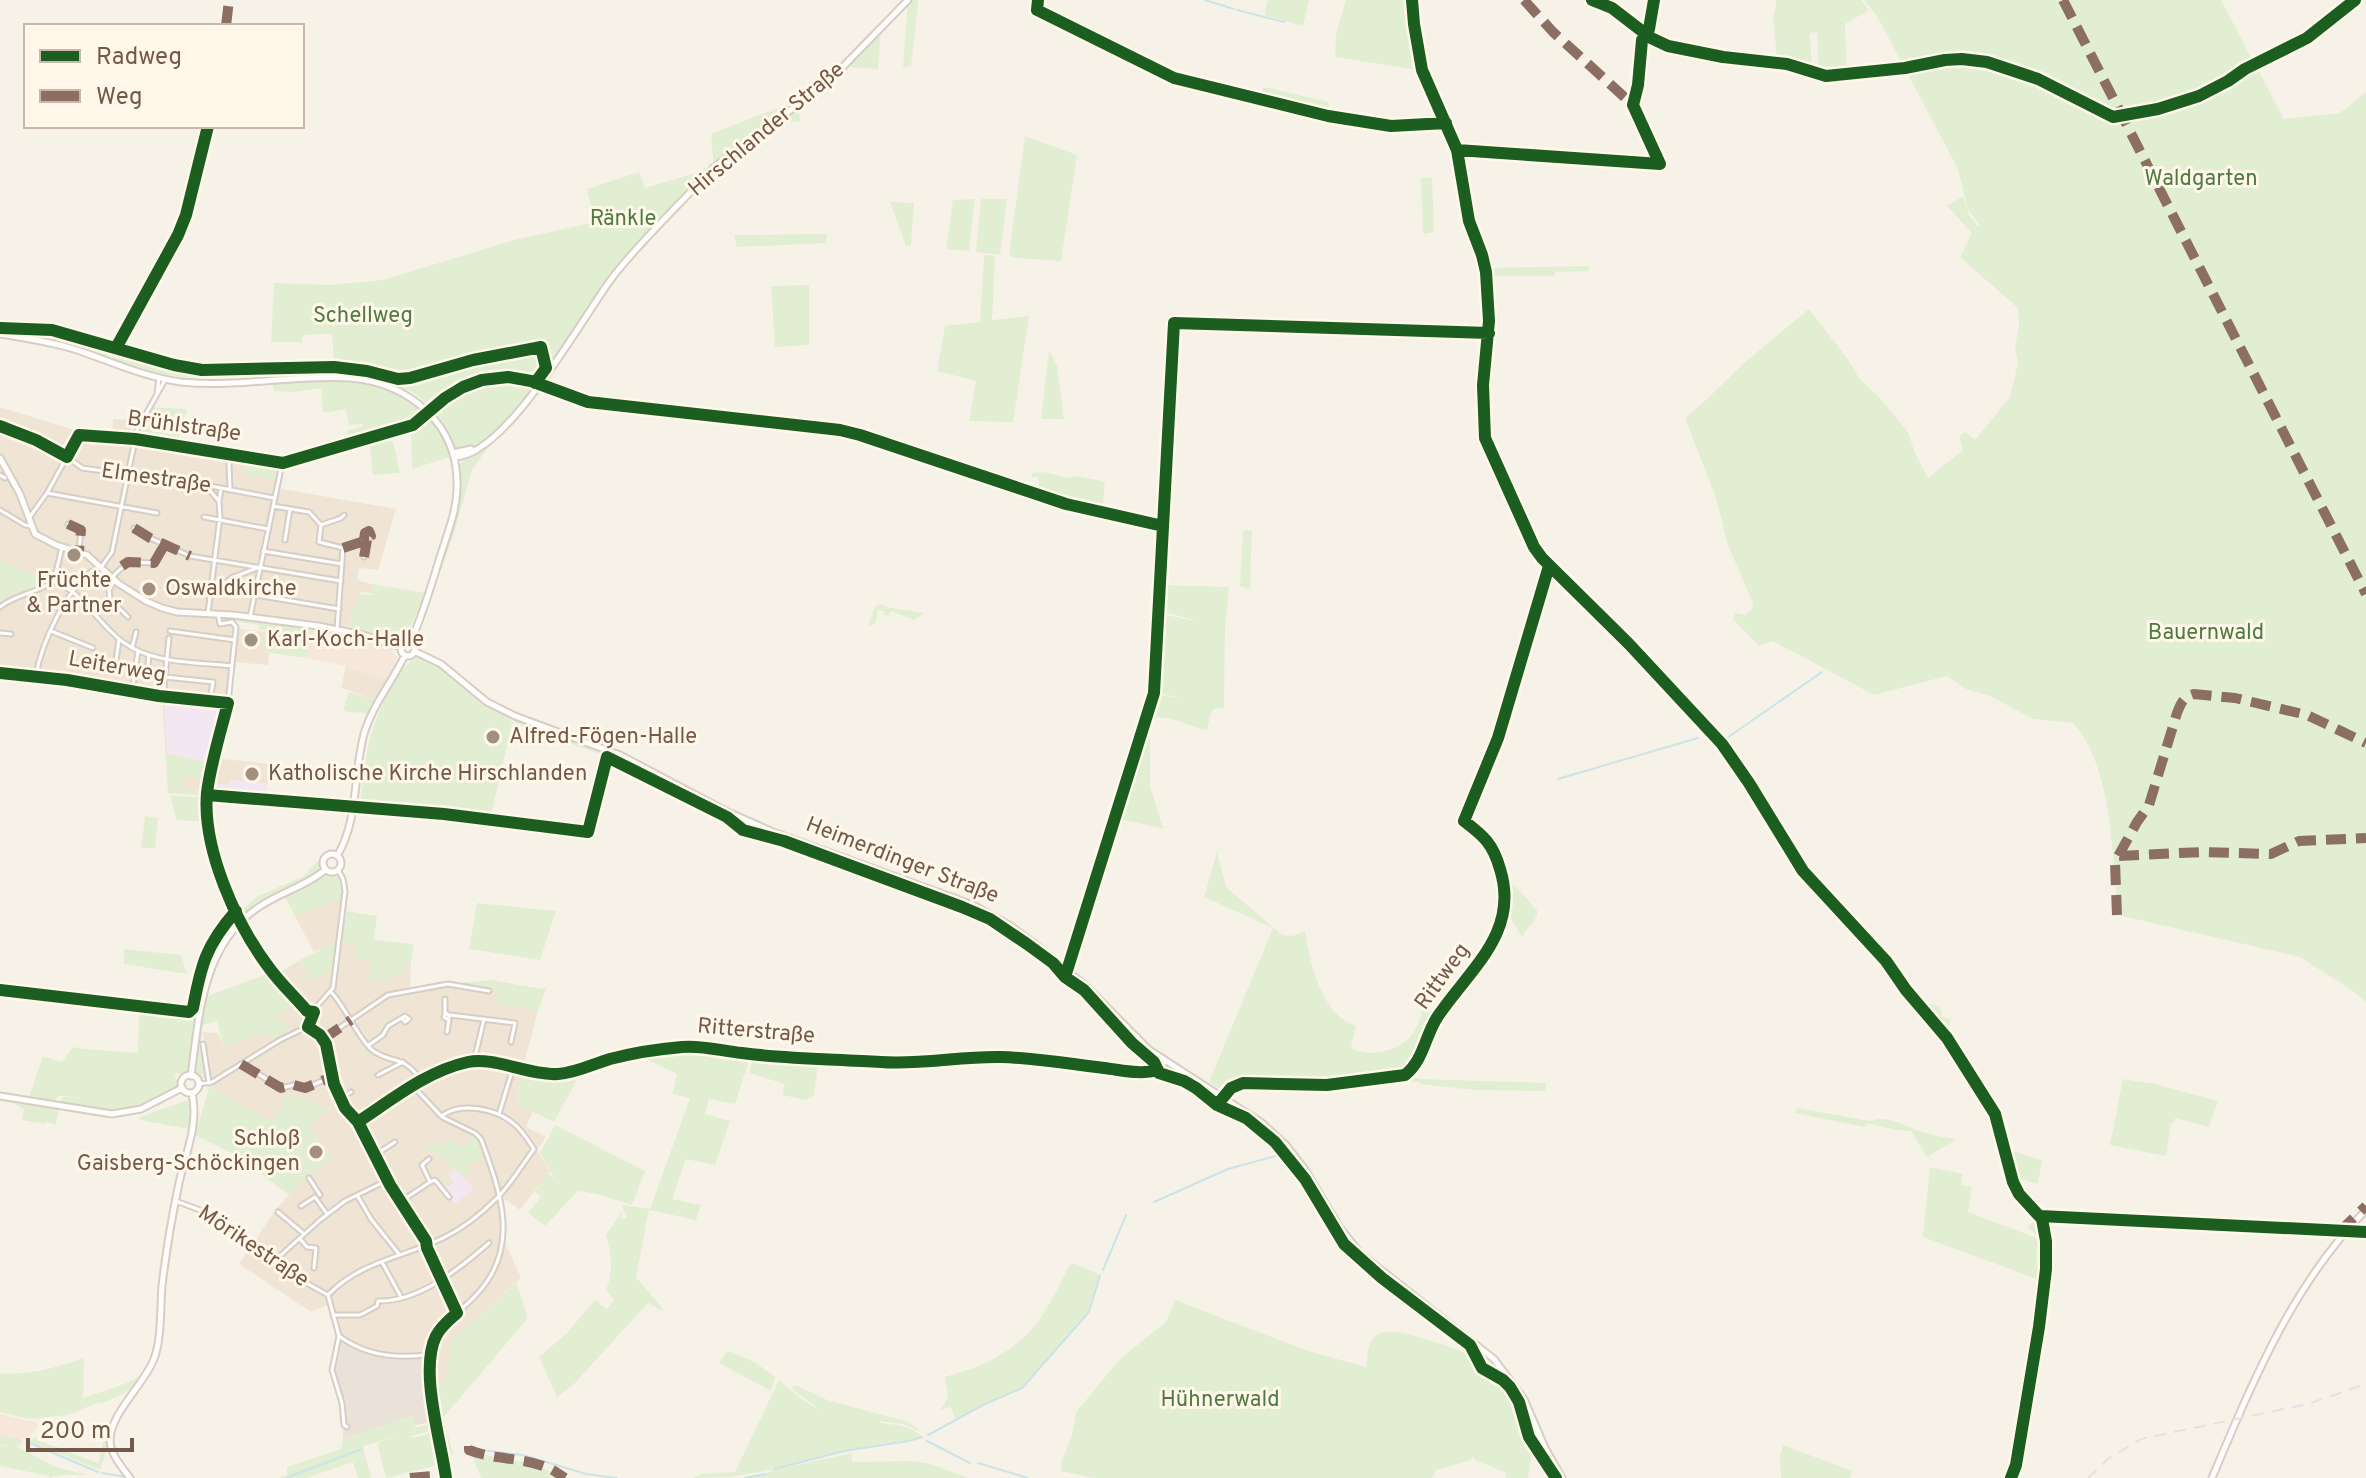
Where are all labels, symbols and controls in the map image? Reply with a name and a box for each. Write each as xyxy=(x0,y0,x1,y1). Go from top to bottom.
legend xyxy=(24,24,304,128)
text: Radweg xyxy=(96,43,182,73)
street label: Hirschlander Straße xyxy=(683,57,851,203)
text: Weg xyxy=(96,83,143,113)
park label: Waldgarten xyxy=(2144,166,2258,193)
park label: Ränkle xyxy=(590,206,656,233)
park label: Schellweg xyxy=(313,303,413,330)
street label: Brühlstraße xyxy=(125,406,243,448)
street label: Elmestraße xyxy=(99,458,213,500)
marker: Früchte & Partner xyxy=(65,546,83,564)
place label: Früchte & Partner xyxy=(27,568,122,620)
place label: Oswaldkirche xyxy=(165,576,297,603)
marker: Oswaldkirche xyxy=(140,580,158,598)
park label: Bauernwald xyxy=(2148,620,2264,647)
place label: Karl-Koch-Halle xyxy=(267,627,424,654)
marker: Karl-Koch-Halle xyxy=(242,631,260,649)
street label: Leiterweg xyxy=(66,646,168,690)
place label: Alfred-Fögen-Halle xyxy=(509,724,697,751)
marker: Alfred-Fögen-Halle xyxy=(484,728,502,746)
place label: Katholische Kirche Hirschlanden xyxy=(268,761,587,788)
marker: Katholische Kirche Hirschlanden xyxy=(243,765,261,783)
street label: Heimerdinger Straße xyxy=(802,812,1002,910)
street label: Rittweg xyxy=(1410,938,1476,1016)
street label: Ritterstraße xyxy=(696,1013,816,1051)
place label: Schloß Gaisberg-Schöckingen xyxy=(77,1126,300,1178)
marker: Schloß Gaisberg-Schöckingen xyxy=(307,1143,325,1161)
street label: Mörikestraße xyxy=(192,1200,314,1294)
park label: Hühnerwald xyxy=(1160,1387,1280,1414)
scale bar xyxy=(28,1402,132,1452)
text: 200 m xyxy=(40,1417,111,1447)

